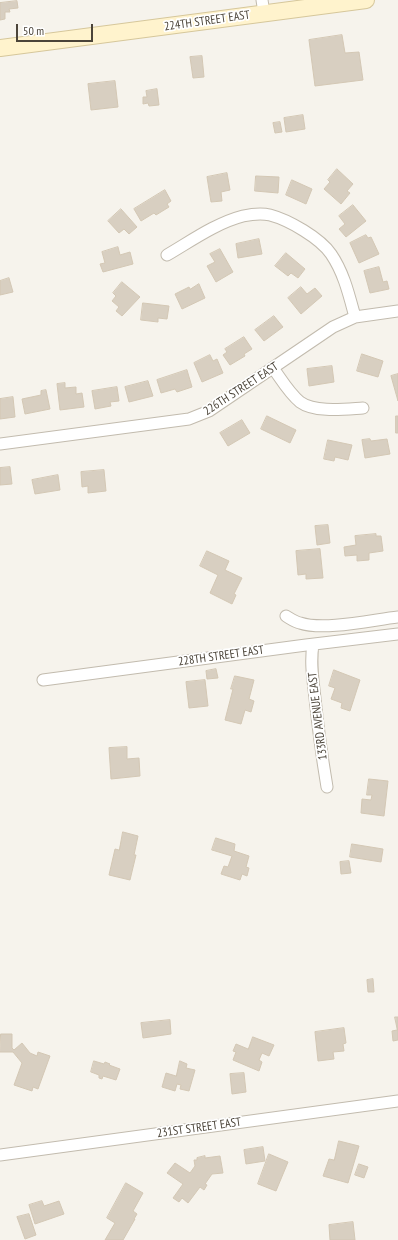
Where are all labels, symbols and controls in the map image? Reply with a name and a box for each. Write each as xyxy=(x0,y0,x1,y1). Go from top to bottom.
street label: 224TH STREET EAST xyxy=(163,8,251,34)
scale bar xyxy=(18,16,95,42)
text: 50 m xyxy=(23,23,44,38)
street label: 226TH STREET EAST xyxy=(201,359,281,419)
street label: 228TH STREET EAST xyxy=(177,643,265,669)
street label: 133RD AVENUE EAST xyxy=(305,671,331,761)
street label: 231ST STREET EAST xyxy=(156,1115,242,1141)

